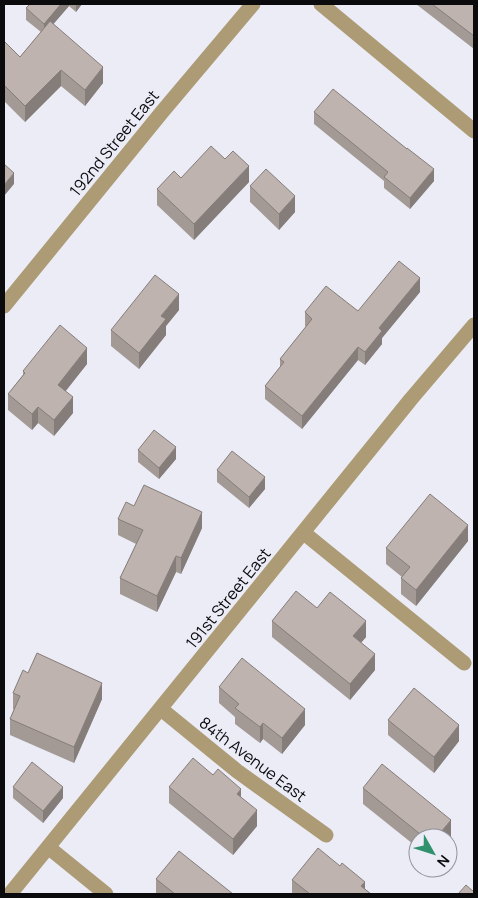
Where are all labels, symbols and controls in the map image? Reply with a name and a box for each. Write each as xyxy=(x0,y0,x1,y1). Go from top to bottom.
street label: 192nd Street East xyxy=(64,85,164,201)
street label: 191st Street East xyxy=(181,543,275,653)
street label: 84th Avenue East xyxy=(195,712,311,806)
north arrow xyxy=(408,828,458,878)
text: N xyxy=(433,852,454,871)

